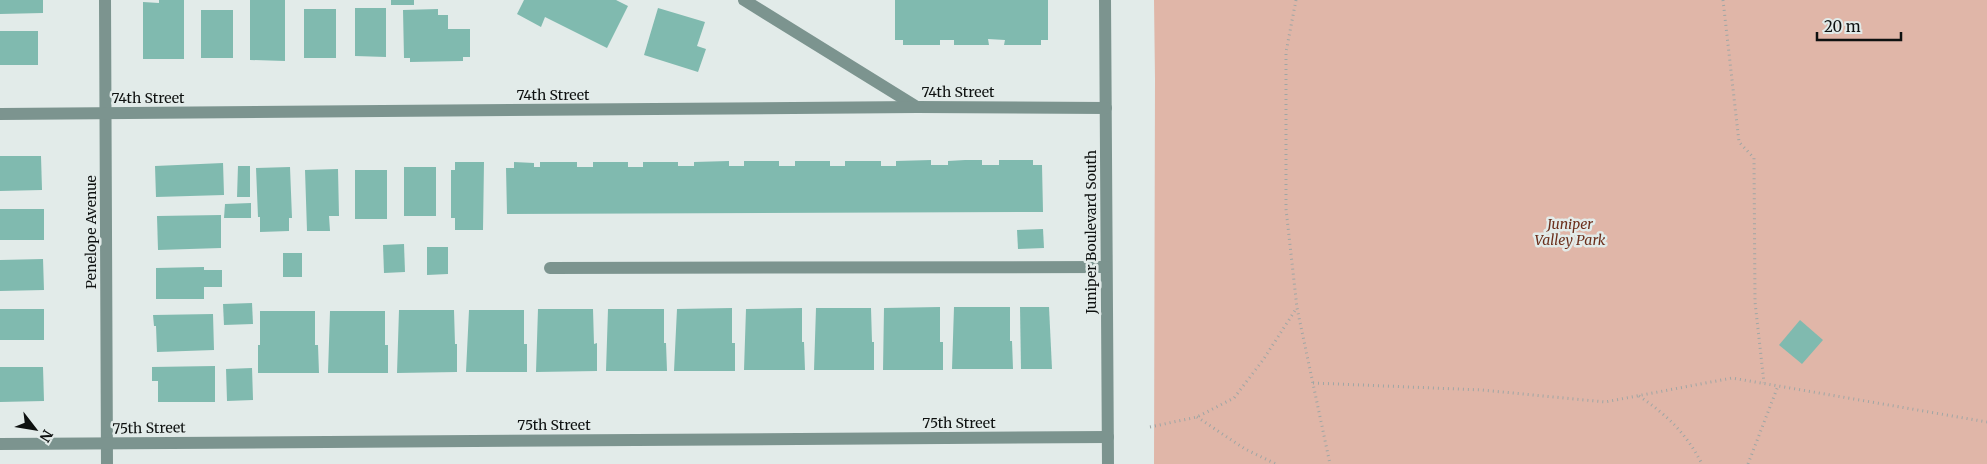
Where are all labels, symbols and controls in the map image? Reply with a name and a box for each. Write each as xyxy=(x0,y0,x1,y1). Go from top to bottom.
scale bar xyxy=(1817,10,1901,42)
text: 20 m xyxy=(1824,17,1861,36)
street label: 74th Street xyxy=(921,83,995,101)
street label: 74th Street xyxy=(516,86,590,104)
street label: 74th Street xyxy=(111,89,185,107)
street label: Juniper Boulevard South xyxy=(1082,150,1100,315)
street label: Penelope Avenue xyxy=(82,175,100,289)
park label: Juniper Valley Park xyxy=(1535,215,1606,249)
north arrow xyxy=(10,404,60,454)
street label: 75th Street xyxy=(922,414,996,432)
street label: 75th Street xyxy=(517,416,591,434)
street label: 75th Street xyxy=(112,418,186,438)
text: N xyxy=(36,426,57,445)

